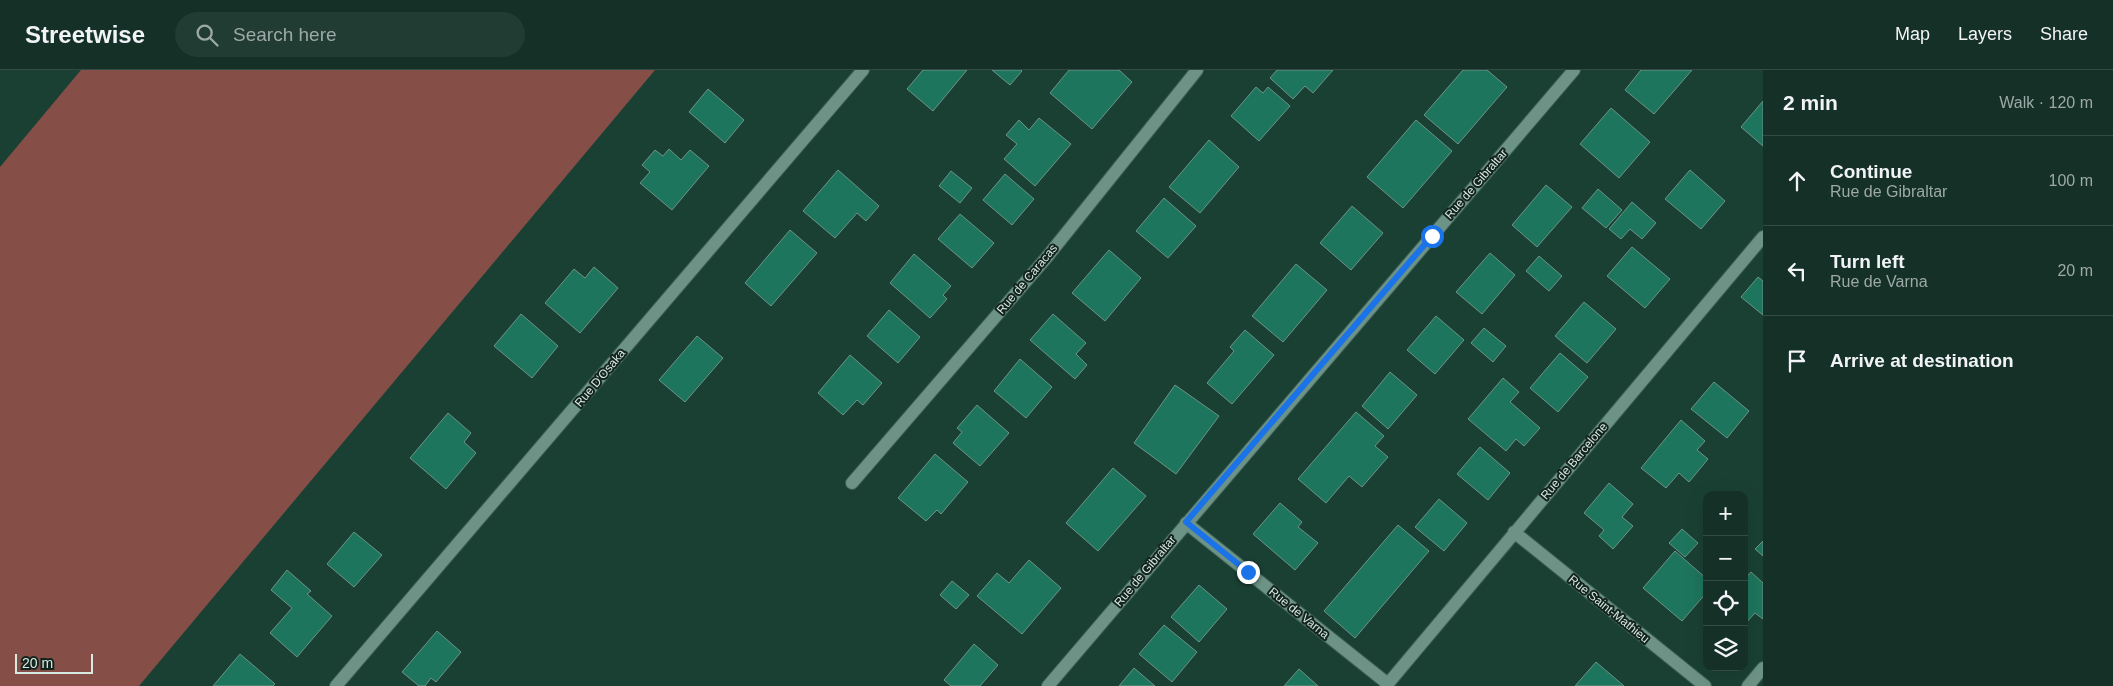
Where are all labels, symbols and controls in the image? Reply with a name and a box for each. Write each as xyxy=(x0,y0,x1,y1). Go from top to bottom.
search box xyxy=(175,12,525,57)
text: Streetwise xyxy=(25,21,145,48)
icon: search xyxy=(193,21,221,49)
text: Search here xyxy=(233,24,337,45)
text: Map xyxy=(1895,24,1930,44)
text: Layers xyxy=(1958,24,2012,44)
text: Share xyxy=(2040,24,2088,44)
text: 2 min xyxy=(1783,91,1838,114)
text: Walk · 120 m xyxy=(1999,94,2093,111)
street label: Rue de Gibraltar xyxy=(1442,146,1510,222)
text: Continue xyxy=(1830,161,1912,182)
icon: ahead xyxy=(1783,167,1811,195)
text: 100 m xyxy=(2049,172,2093,189)
text: Rue de Gibraltar xyxy=(1830,183,1947,200)
route start xyxy=(1421,225,1444,248)
street label: Rue de Caracas xyxy=(994,241,1060,317)
text: Turn left xyxy=(1830,251,1905,272)
icon: left xyxy=(1783,257,1811,285)
text: 20 m xyxy=(2057,262,2093,279)
text: Rue de Varna xyxy=(1830,273,1928,290)
street label: Rue D'Osaka xyxy=(572,346,628,410)
icon: arrive xyxy=(1783,347,1811,375)
text: Arrive at destination xyxy=(1830,350,2014,371)
street label: Rue de Barcelone xyxy=(1538,419,1610,502)
map controls xyxy=(1703,491,1748,671)
button: + xyxy=(1703,491,1748,536)
street label: Rue de Gibraltar xyxy=(1111,533,1179,609)
button: − xyxy=(1703,536,1748,581)
route end xyxy=(1237,561,1260,584)
street label: Rue Saint-Mathieu xyxy=(1566,572,1652,646)
button: locate xyxy=(1703,581,1748,626)
street label: Rue de Varna xyxy=(1266,585,1332,642)
button: layers xyxy=(1703,626,1748,671)
scale bar xyxy=(15,651,92,674)
text: 20 m xyxy=(22,655,53,671)

